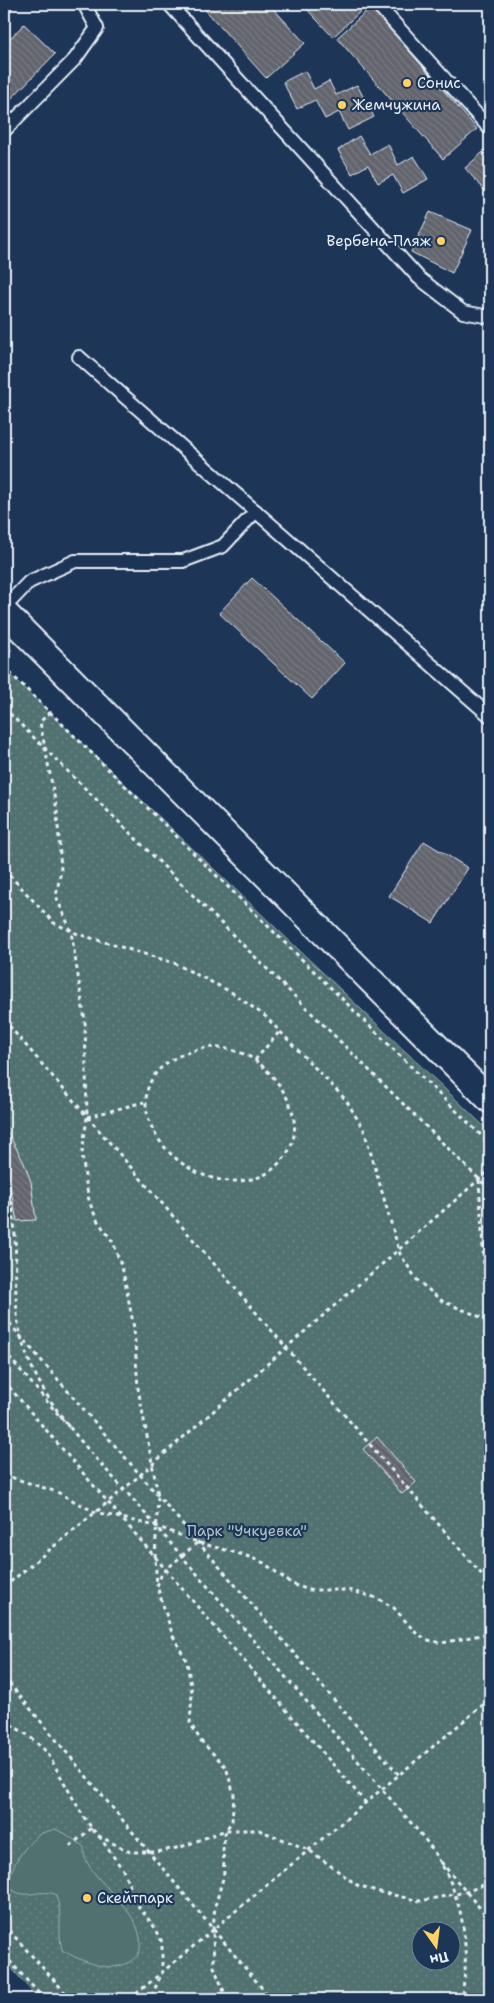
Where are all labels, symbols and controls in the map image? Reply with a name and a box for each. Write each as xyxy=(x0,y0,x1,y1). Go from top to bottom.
place label: Сонис xyxy=(417,73,461,93)
marker: Сонис xyxy=(401,77,413,89)
place label: Жемчужина xyxy=(352,95,441,115)
marker: Жемчужина xyxy=(336,99,348,111)
place label: Вербена-Пляж xyxy=(327,231,432,251)
marker: Вербена-Пляж xyxy=(435,235,447,247)
park label: Парк "Учкуевка" xyxy=(187,1521,307,1541)
place label: Скейтпарк xyxy=(97,1888,173,1908)
marker: Скейтпарк xyxy=(81,1892,93,1904)
north arrow xyxy=(412,1920,462,1970)
text: Пн xyxy=(428,1948,450,1970)

